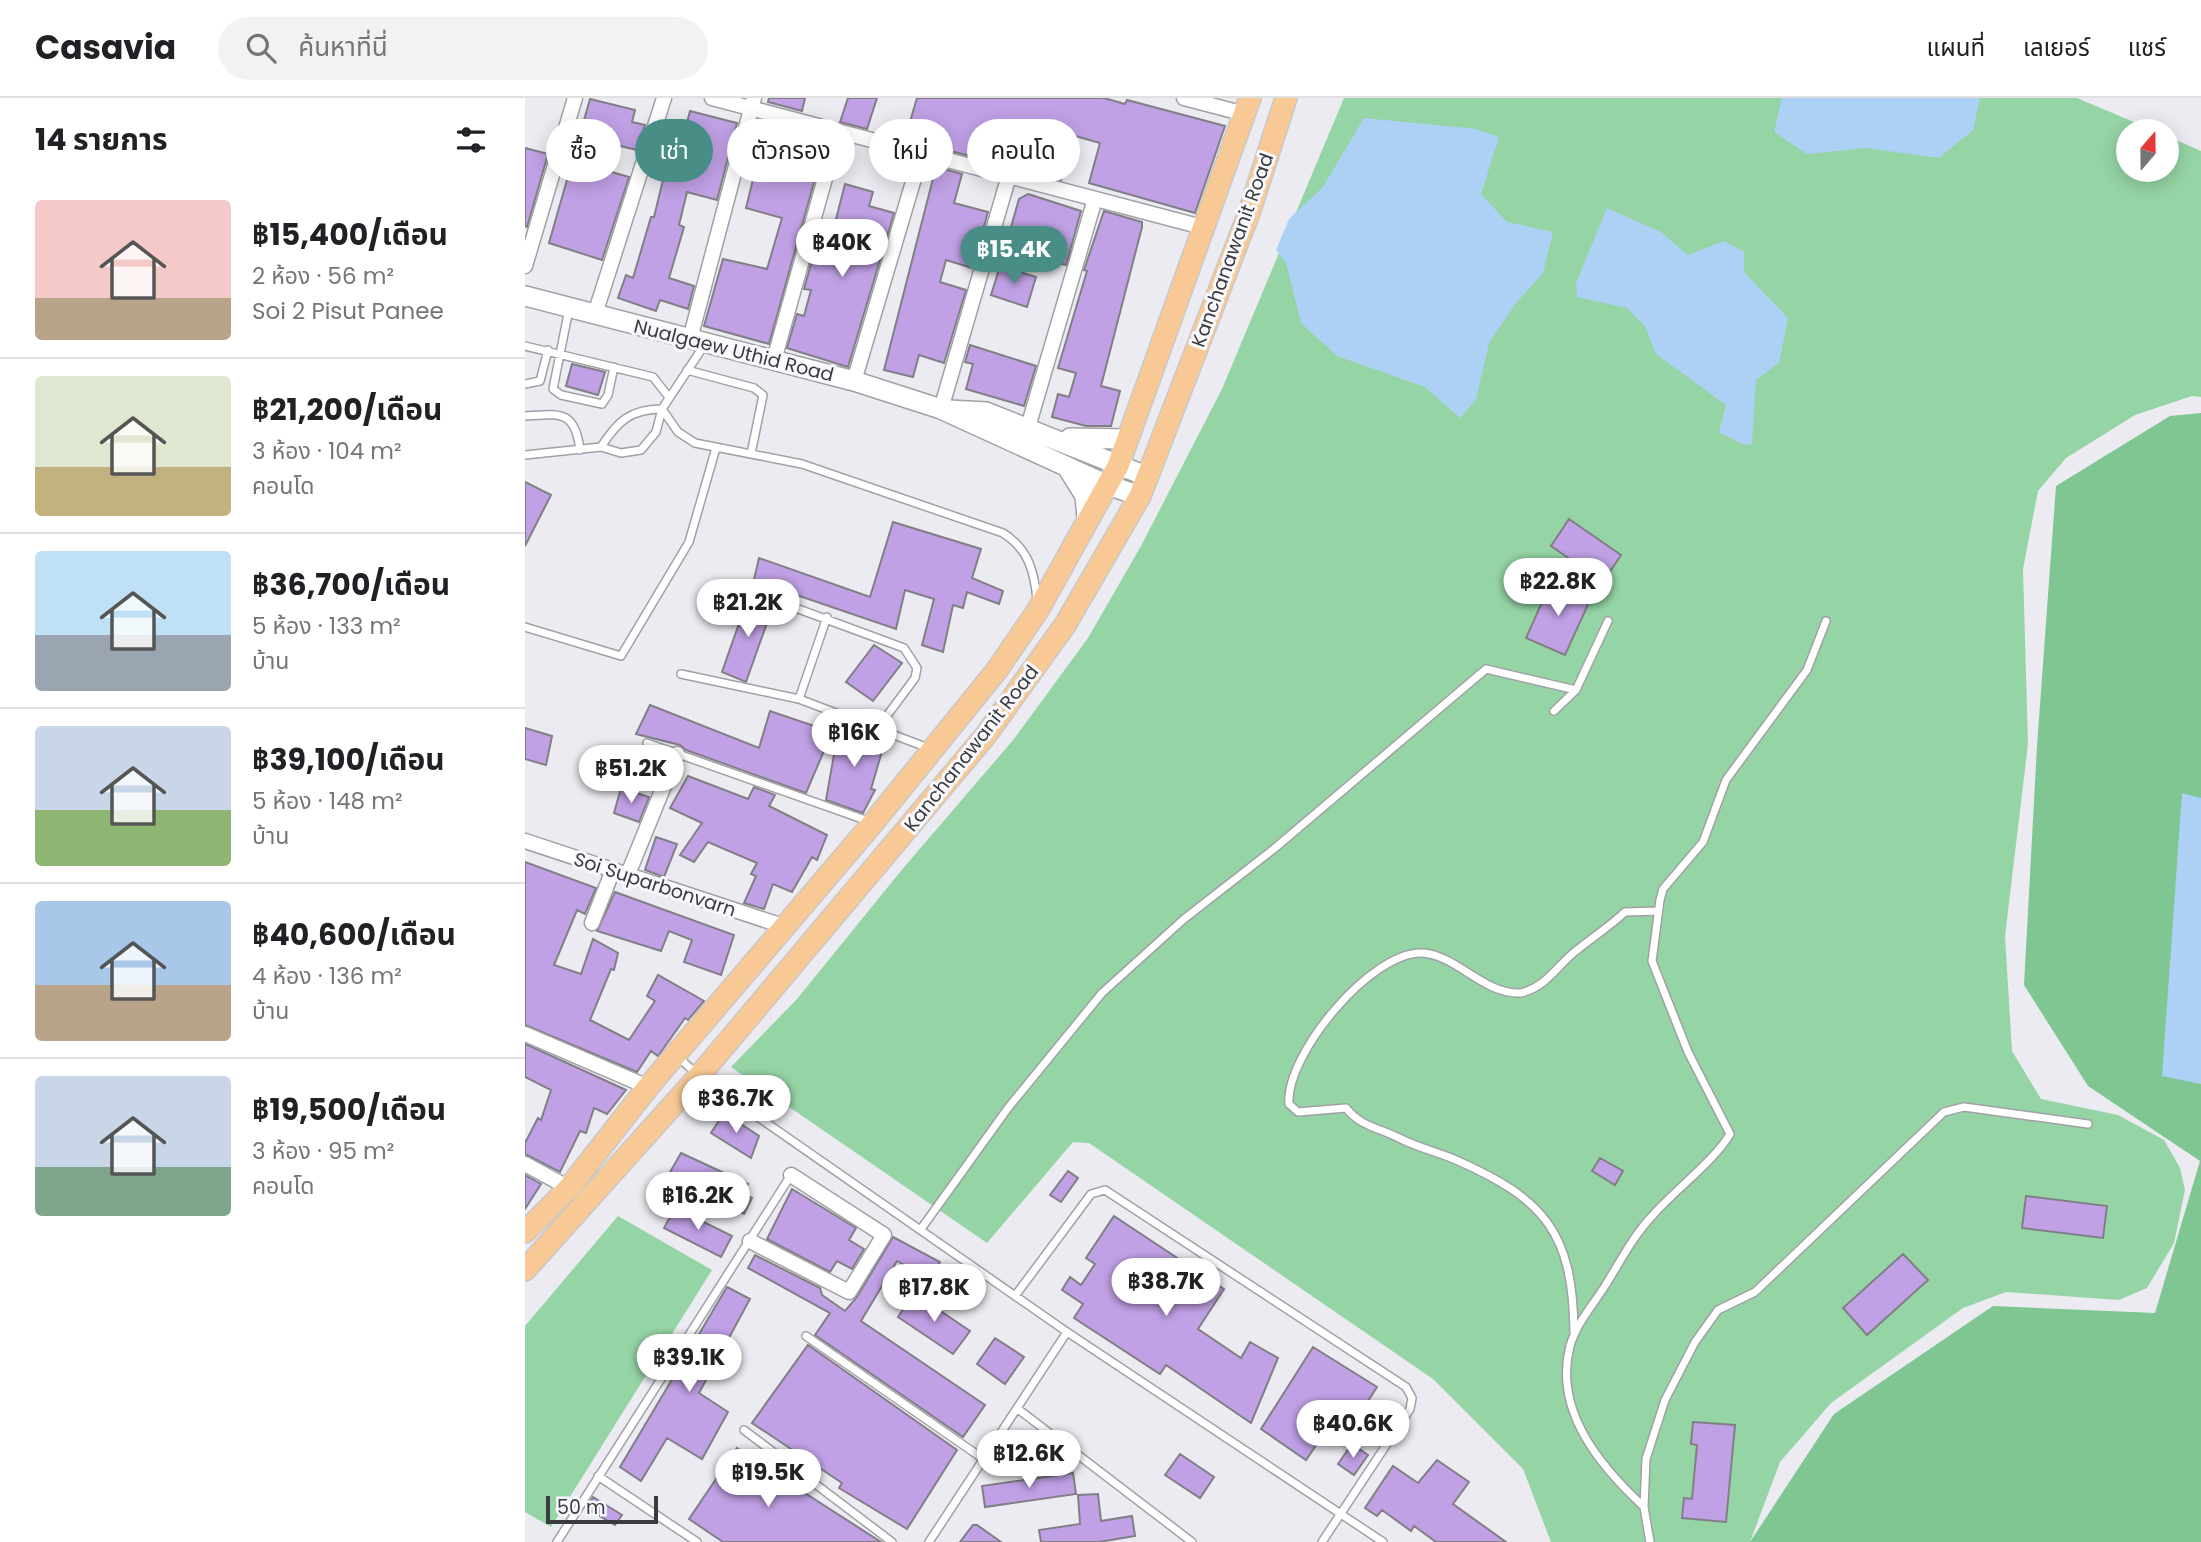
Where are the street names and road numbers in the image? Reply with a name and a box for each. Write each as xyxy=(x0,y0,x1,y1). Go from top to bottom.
street label: Kanchanawanit Road xyxy=(1185,149,1280,351)
street label: Nualgaew Uthid Road xyxy=(631,313,837,388)
street label: Kanchanawanit Road xyxy=(898,659,1045,837)
street label: Soi Suparbonvarn xyxy=(570,846,739,923)

